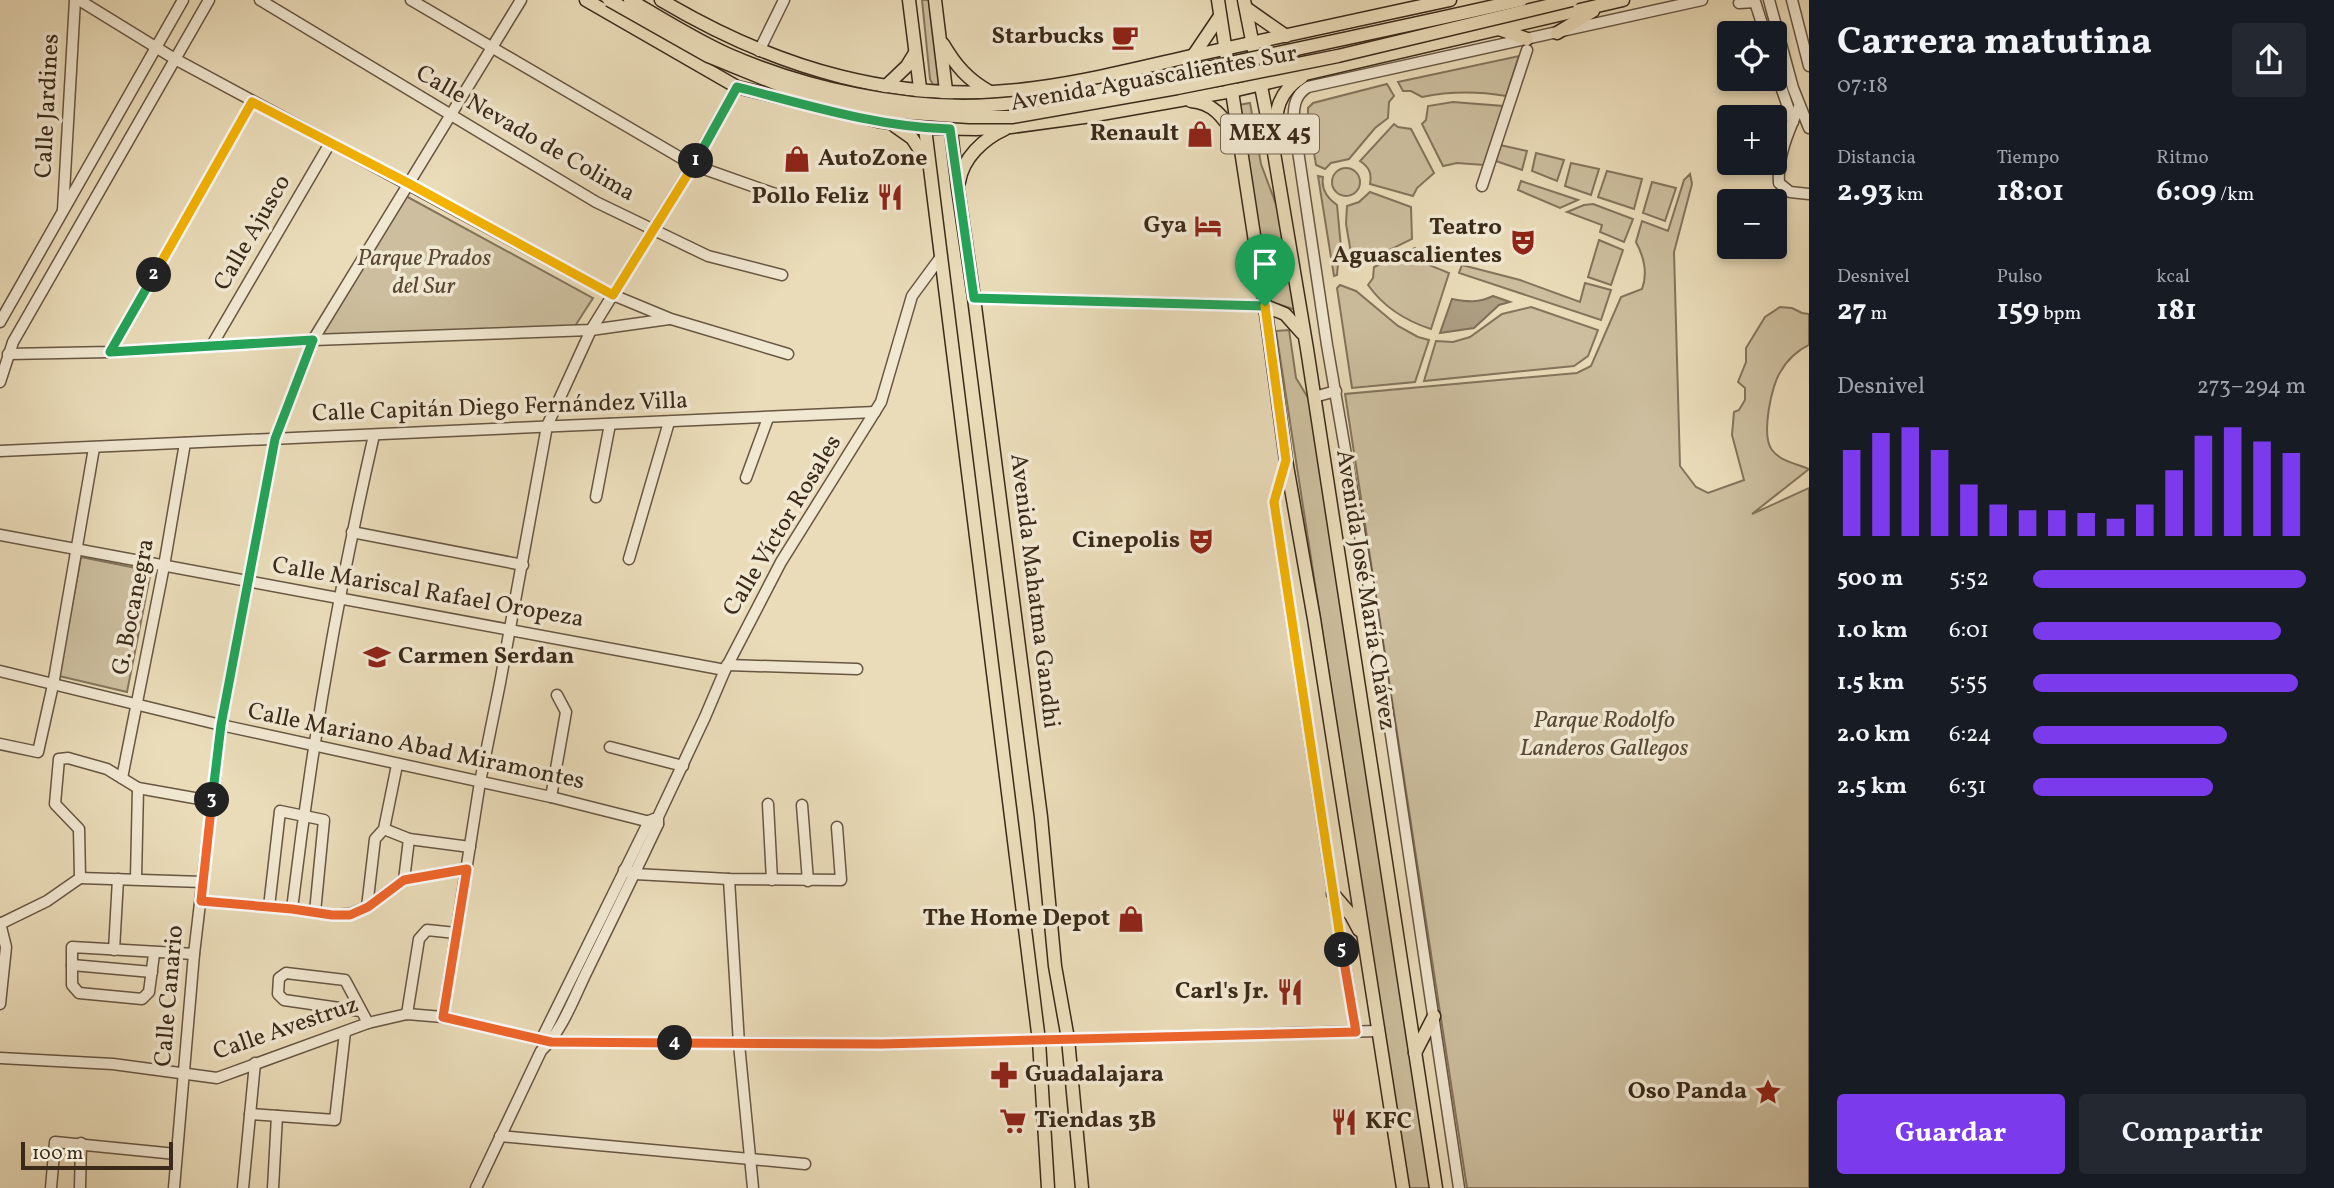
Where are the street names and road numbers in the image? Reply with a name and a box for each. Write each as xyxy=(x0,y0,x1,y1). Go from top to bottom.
street label: Calle Jardines xyxy=(27,33,69,179)
street label: Avenida Aguascalientes Sur xyxy=(1008,37,1300,121)
street label: Calle Nevado de Colima xyxy=(409,57,641,211)
road number: MEX 45 xyxy=(1221,114,1319,154)
street label: Calle Ajusco xyxy=(206,169,300,297)
street label: Calle Capitán Diego Fernández Villa xyxy=(311,384,689,432)
street label: Calle Víctor Rosales xyxy=(715,429,851,623)
street label: Avenida José María Chávez xyxy=(1326,447,1404,733)
street label: Avenida Mahatma Gandhi xyxy=(1000,452,1068,730)
street label: G. Bocanegra xyxy=(104,536,164,678)
street label: Calle Mariscal Rafael Oropeza xyxy=(269,549,587,637)
street label: Calle Mariano Abad Miramontes xyxy=(244,695,588,799)
street label: Calle Canario xyxy=(147,924,193,1068)
street label: Calle Avestruz xyxy=(209,988,363,1070)

